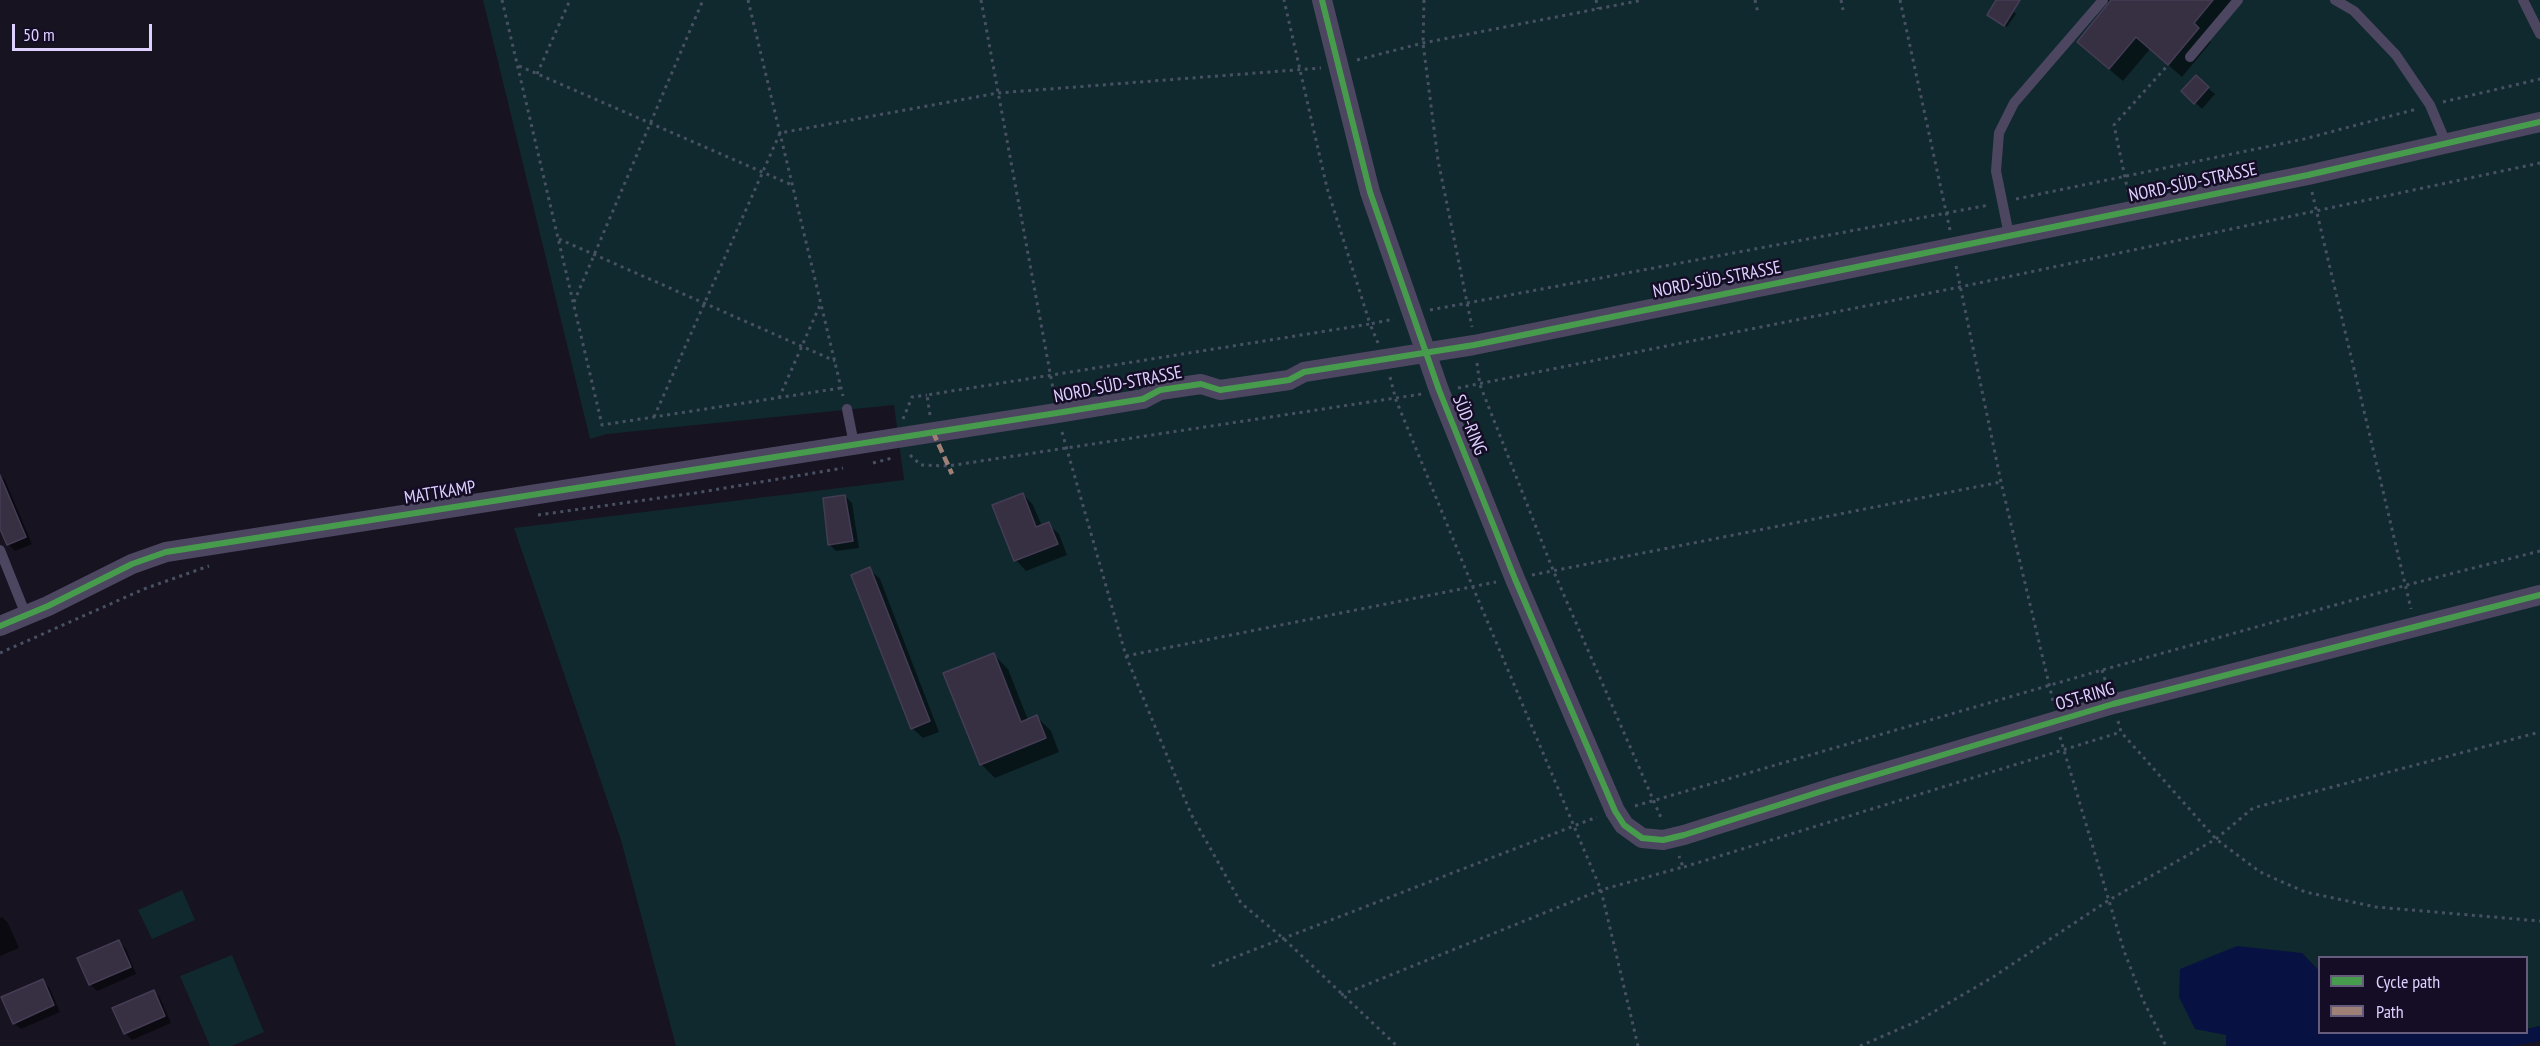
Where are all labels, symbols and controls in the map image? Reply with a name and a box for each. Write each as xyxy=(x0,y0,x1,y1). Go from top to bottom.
scale bar xyxy=(15,12,154,50)
text: 50 m xyxy=(23,23,55,46)
street label: NORD-SÜD-STRASSE xyxy=(2127,159,2259,207)
street label: NORD-SÜD-STRASSE xyxy=(1651,257,1783,303)
street label: NORD-SÜD-STRASSE xyxy=(1052,362,1184,408)
street label: SÜD-RING xyxy=(1447,392,1491,458)
street label: MATTKAMP xyxy=(403,477,477,509)
street label: OST-RING xyxy=(2053,678,2117,716)
legend xyxy=(2318,956,2528,1034)
text: Cycle path xyxy=(2376,970,2440,993)
text: Path xyxy=(2376,1000,2404,1023)

